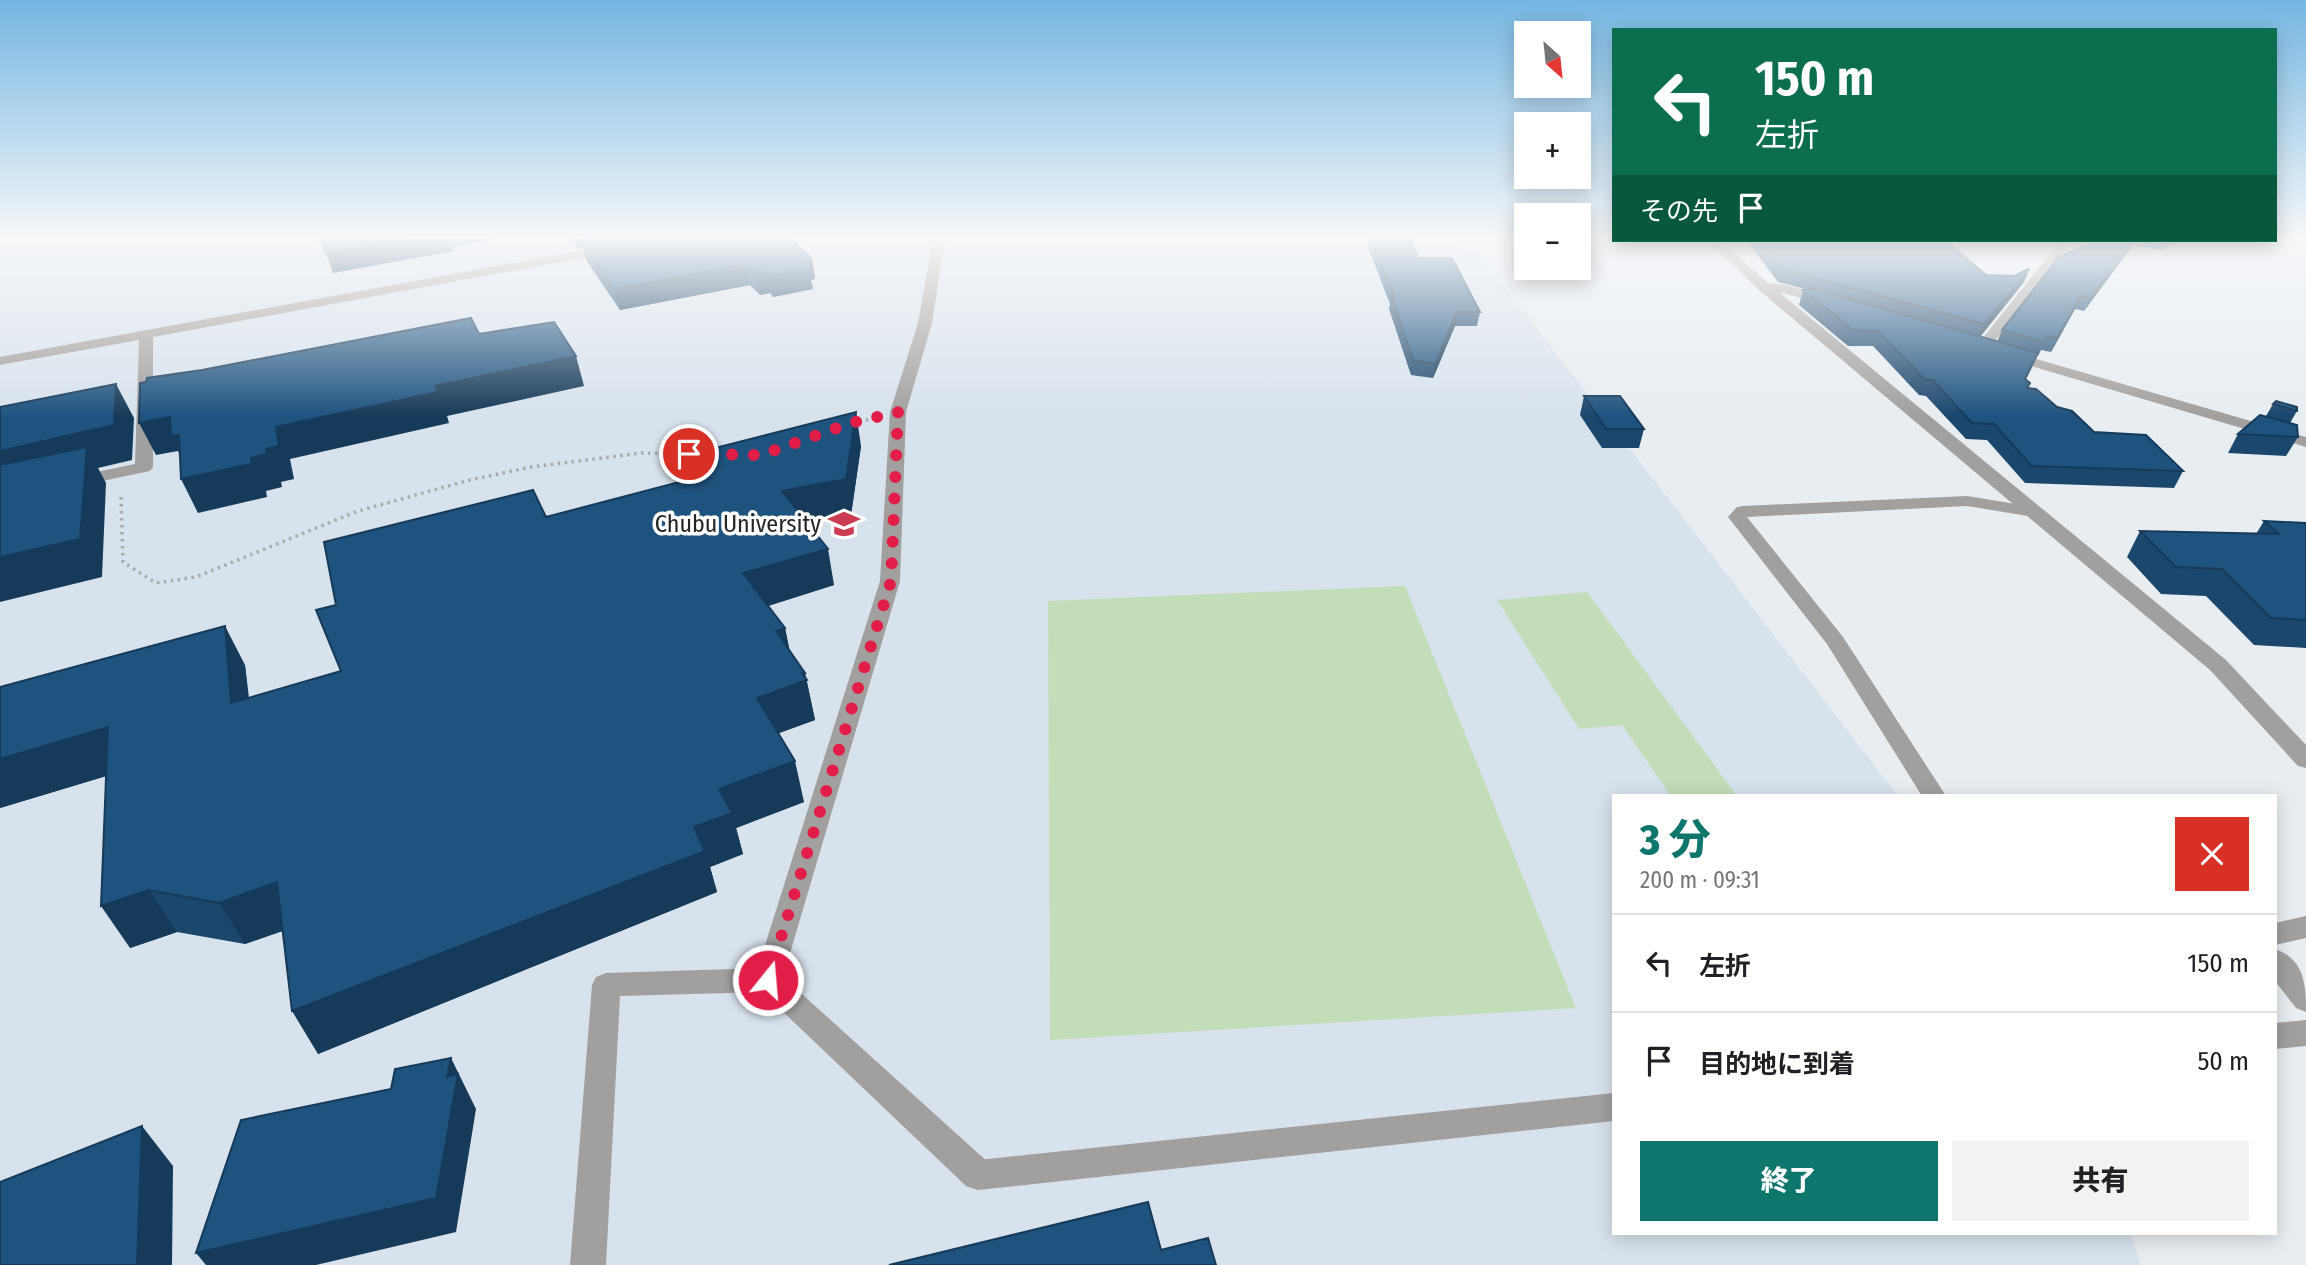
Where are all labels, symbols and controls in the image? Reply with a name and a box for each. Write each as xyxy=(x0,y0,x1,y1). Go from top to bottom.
north arrow xyxy=(1514,21,1591,98)
map controls xyxy=(1514,21,1591,280)
text: 150 m xyxy=(1755,49,1874,108)
icon: left xyxy=(1640,56,1731,147)
button: + xyxy=(1514,112,1591,189)
text: 左折 xyxy=(1755,116,1819,154)
icon: arrive xyxy=(1732,189,1770,227)
text: その先 xyxy=(1640,196,1718,227)
button: − xyxy=(1514,203,1591,280)
pin xyxy=(659,424,719,484)
icon: arrive xyxy=(670,435,708,473)
school or university icon: Chubu University xyxy=(827,507,861,541)
place label: Chubu University xyxy=(655,510,821,538)
text: 3 分 xyxy=(1640,815,1711,865)
button: close xyxy=(2175,817,2249,891)
text: 200 m · 09:31 xyxy=(1640,866,1760,894)
position arrow xyxy=(731,943,805,1017)
icon: left xyxy=(1640,944,1678,982)
text: 150 m xyxy=(2187,948,2249,979)
text: 左折 xyxy=(1699,951,1751,982)
icon: arrive xyxy=(1640,1042,1678,1080)
text: 50 m xyxy=(2197,1046,2249,1077)
text: 目的地に到着 xyxy=(1699,1049,1855,1080)
button: 終了 xyxy=(1640,1141,1938,1221)
button: 共有 xyxy=(1952,1141,2249,1221)

